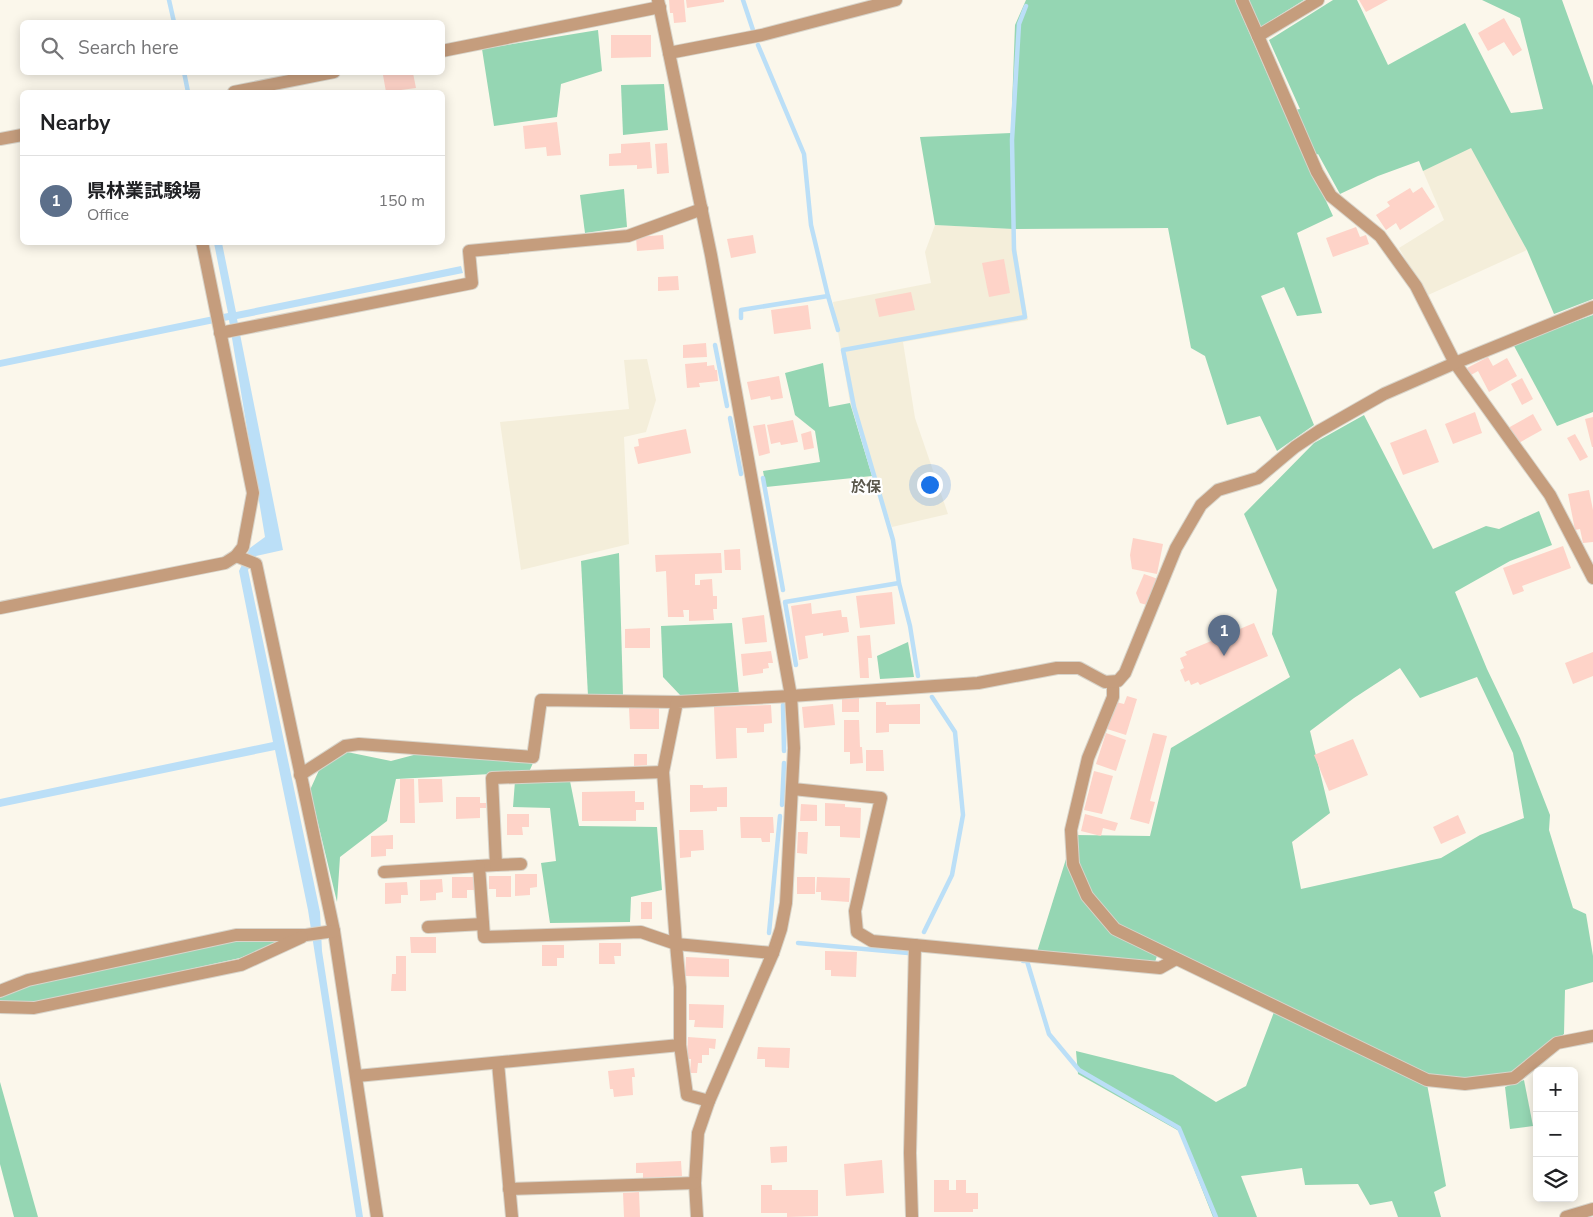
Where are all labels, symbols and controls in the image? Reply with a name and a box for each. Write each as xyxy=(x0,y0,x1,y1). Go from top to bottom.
search box xyxy=(20,20,445,75)
icon: search xyxy=(38,34,66,62)
text: Search here xyxy=(78,35,179,61)
text: Nearby xyxy=(40,109,110,137)
text: 県林業試験場 xyxy=(87,178,201,204)
text: 1 xyxy=(51,190,61,212)
text: 150 m xyxy=(378,190,425,212)
text: Office xyxy=(87,204,129,226)
your location xyxy=(917,472,943,498)
district label: 於保 xyxy=(851,477,882,497)
pin: 1 xyxy=(1208,615,1240,656)
map controls xyxy=(1533,1067,1578,1202)
button: + xyxy=(1533,1067,1578,1112)
button: − xyxy=(1533,1112,1578,1157)
button: layers xyxy=(1533,1157,1578,1202)

